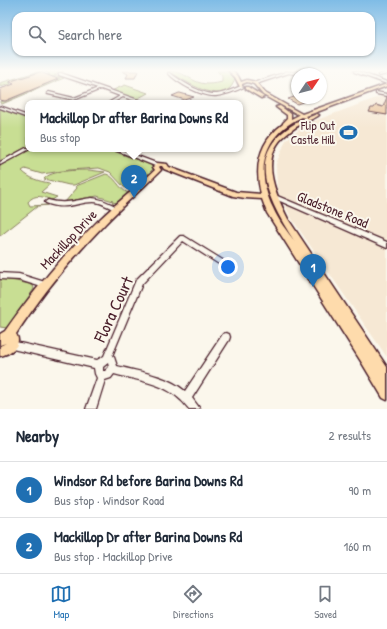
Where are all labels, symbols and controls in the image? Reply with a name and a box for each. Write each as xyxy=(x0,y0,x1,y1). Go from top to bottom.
search box xyxy=(12,12,375,56)
icon: search xyxy=(26,23,48,45)
text: Search here xyxy=(58,24,122,45)
north arrow xyxy=(291,68,327,104)
popup xyxy=(25,100,243,152)
text: Mackillop Dr after Barina Downs Rd xyxy=(40,107,228,128)
place label: Flip Out Castle Hill xyxy=(291,117,336,148)
sports icon: Flip Out Castle Hill xyxy=(338,122,358,142)
text: Bus stop xyxy=(40,128,80,146)
pin: 2 xyxy=(121,165,147,198)
street label: Gladstone Road xyxy=(295,186,372,232)
street label: Mackillop Drive xyxy=(35,205,102,274)
pin: 1 xyxy=(300,254,326,287)
your location xyxy=(218,257,238,277)
street label: Flora Court xyxy=(87,271,139,347)
text: Nearby xyxy=(16,424,59,447)
text: 2 results xyxy=(329,426,371,444)
text: Windsor Rd before Barina Downs Rd xyxy=(54,470,243,491)
text: 1 xyxy=(27,481,31,499)
text: 90 m xyxy=(349,481,371,499)
text: Bus stop · Windsor Road xyxy=(54,491,164,509)
text: Mackillop Dr after Barina Downs Rd xyxy=(54,526,242,547)
text: 2 xyxy=(26,537,32,555)
text: 160 m xyxy=(343,537,371,555)
text: Bus stop · Mackillop Drive xyxy=(54,547,173,565)
tab: Map xyxy=(50,583,72,621)
tab: Directions xyxy=(173,583,214,621)
tab: Saved xyxy=(314,583,337,621)

